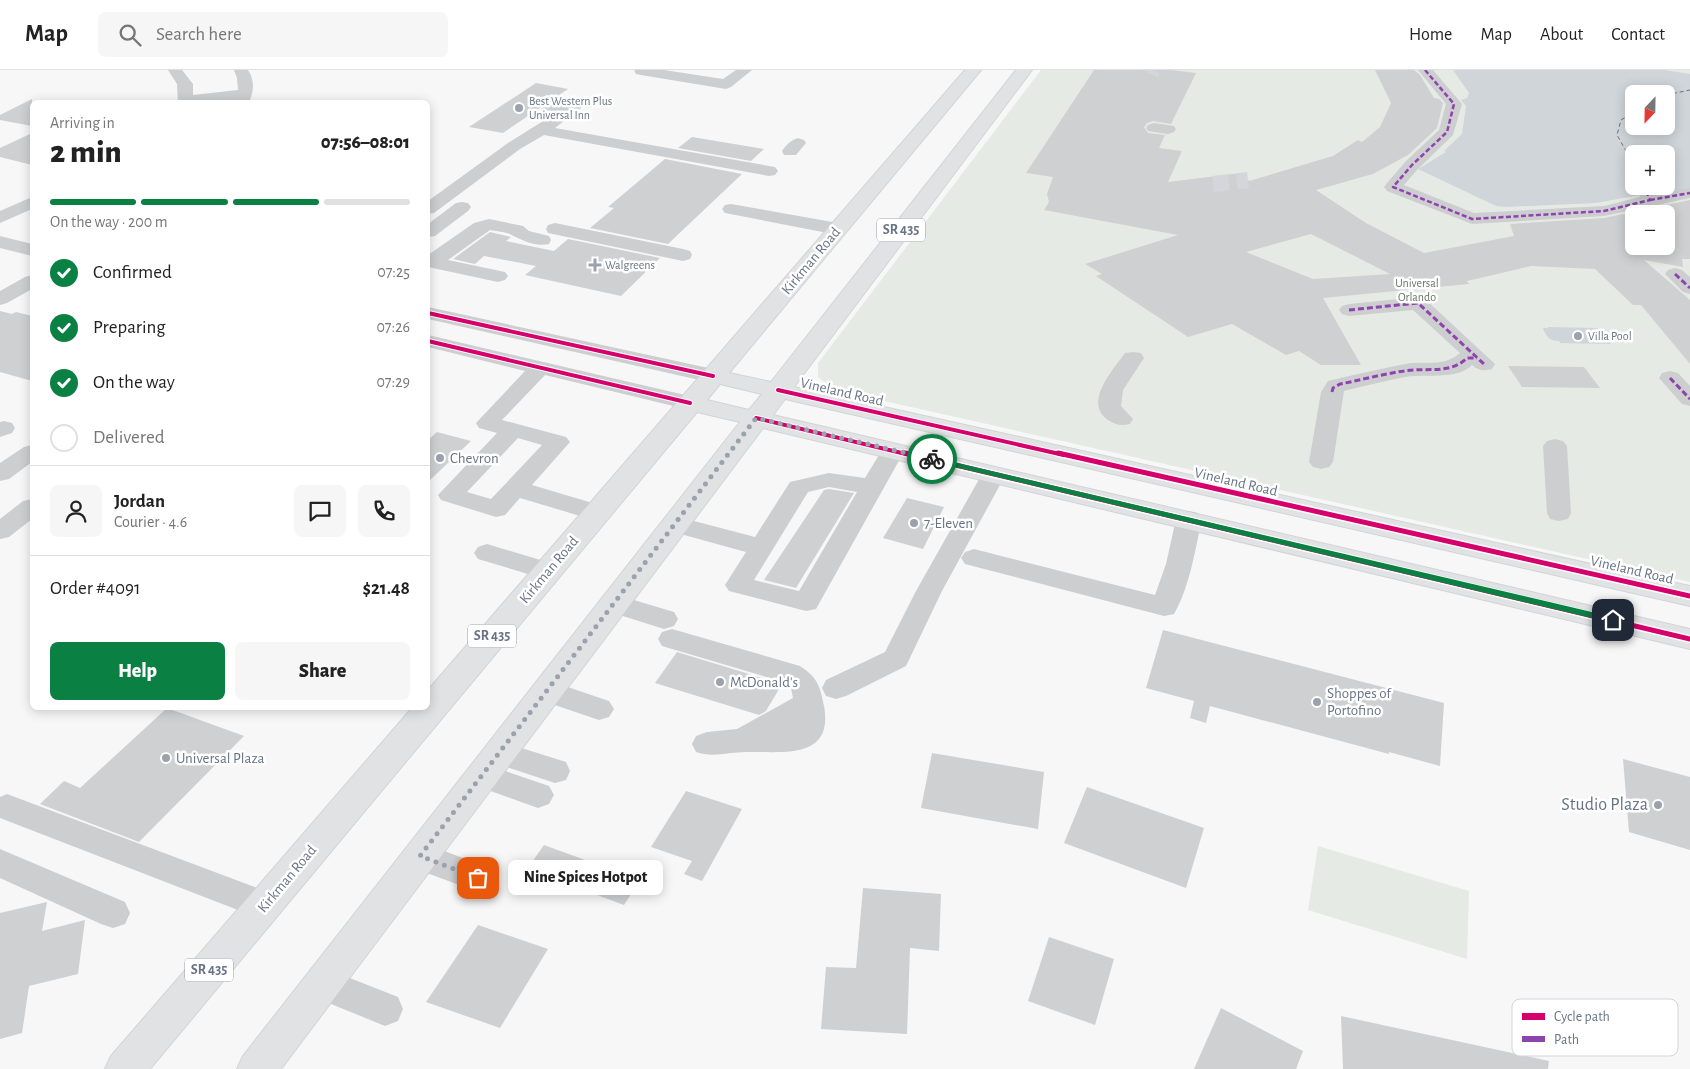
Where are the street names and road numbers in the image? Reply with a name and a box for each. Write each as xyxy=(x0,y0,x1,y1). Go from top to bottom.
road number: SR 435 xyxy=(877,218,925,242)
street label: Kirkman Road xyxy=(779,224,843,297)
street label: Vineland Road xyxy=(799,375,885,409)
street label: Vineland Road xyxy=(1193,465,1279,499)
street label: Kirkman Road xyxy=(517,533,581,606)
street label: Vineland Road xyxy=(1589,553,1675,587)
road number: SR 435 xyxy=(468,624,516,648)
street label: Kirkman Road xyxy=(255,842,319,915)
road number: SR 435 xyxy=(185,958,233,982)

